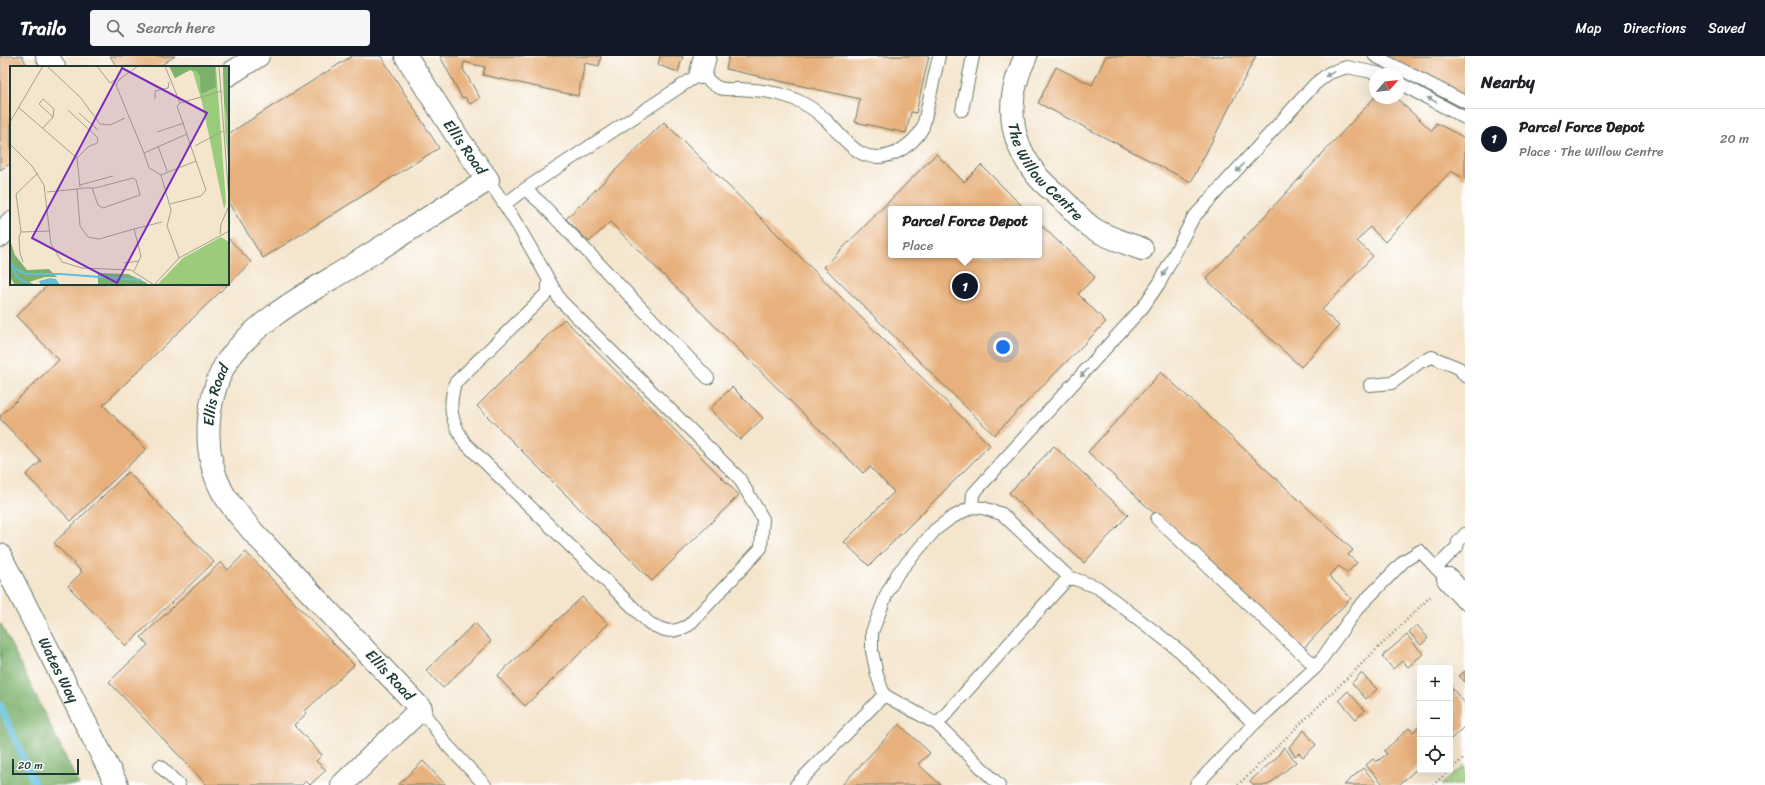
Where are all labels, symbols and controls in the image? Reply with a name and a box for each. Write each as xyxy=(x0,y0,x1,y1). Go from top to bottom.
search box xyxy=(90,10,370,46)
text: Trailo xyxy=(20,12,66,45)
text: Search here xyxy=(136,15,215,41)
text: Map xyxy=(1575,16,1601,41)
text: Directions xyxy=(1623,16,1686,41)
text: Saved xyxy=(1708,16,1745,41)
icon: search xyxy=(104,17,126,39)
inset map xyxy=(10,66,229,285)
text: Nearby xyxy=(1481,67,1535,97)
north arrow xyxy=(1369,68,1405,104)
one-way arrow xyxy=(1324,71,1336,77)
one-way arrow xyxy=(1426,97,1438,103)
street label: Ellis Road xyxy=(436,114,494,181)
text: Parcel Force Depot xyxy=(1519,114,1645,140)
street label: The Willow Centre xyxy=(1000,121,1090,227)
text: 1 xyxy=(1491,127,1497,150)
text: 20 m xyxy=(1720,127,1749,150)
text: Place · The Willow Centre xyxy=(1519,140,1664,163)
one-way arrow xyxy=(1236,162,1245,173)
popup xyxy=(888,206,1042,258)
text: Parcel Force Depot xyxy=(902,208,1028,234)
text: Place xyxy=(902,234,934,257)
one-way arrow xyxy=(1162,266,1168,278)
pin: 1 xyxy=(952,271,978,301)
your location xyxy=(993,337,1013,357)
street label: Ellis Road xyxy=(196,358,237,427)
one-way arrow xyxy=(1080,368,1089,379)
street label: Wates Way xyxy=(31,632,86,708)
street label: Ellis Road xyxy=(359,643,422,708)
map controls xyxy=(1417,665,1453,773)
button: + xyxy=(1417,665,1453,701)
button: − xyxy=(1417,701,1453,737)
button: locate xyxy=(1417,737,1453,773)
text: 20 m xyxy=(18,756,43,775)
scale bar xyxy=(12,757,79,776)

